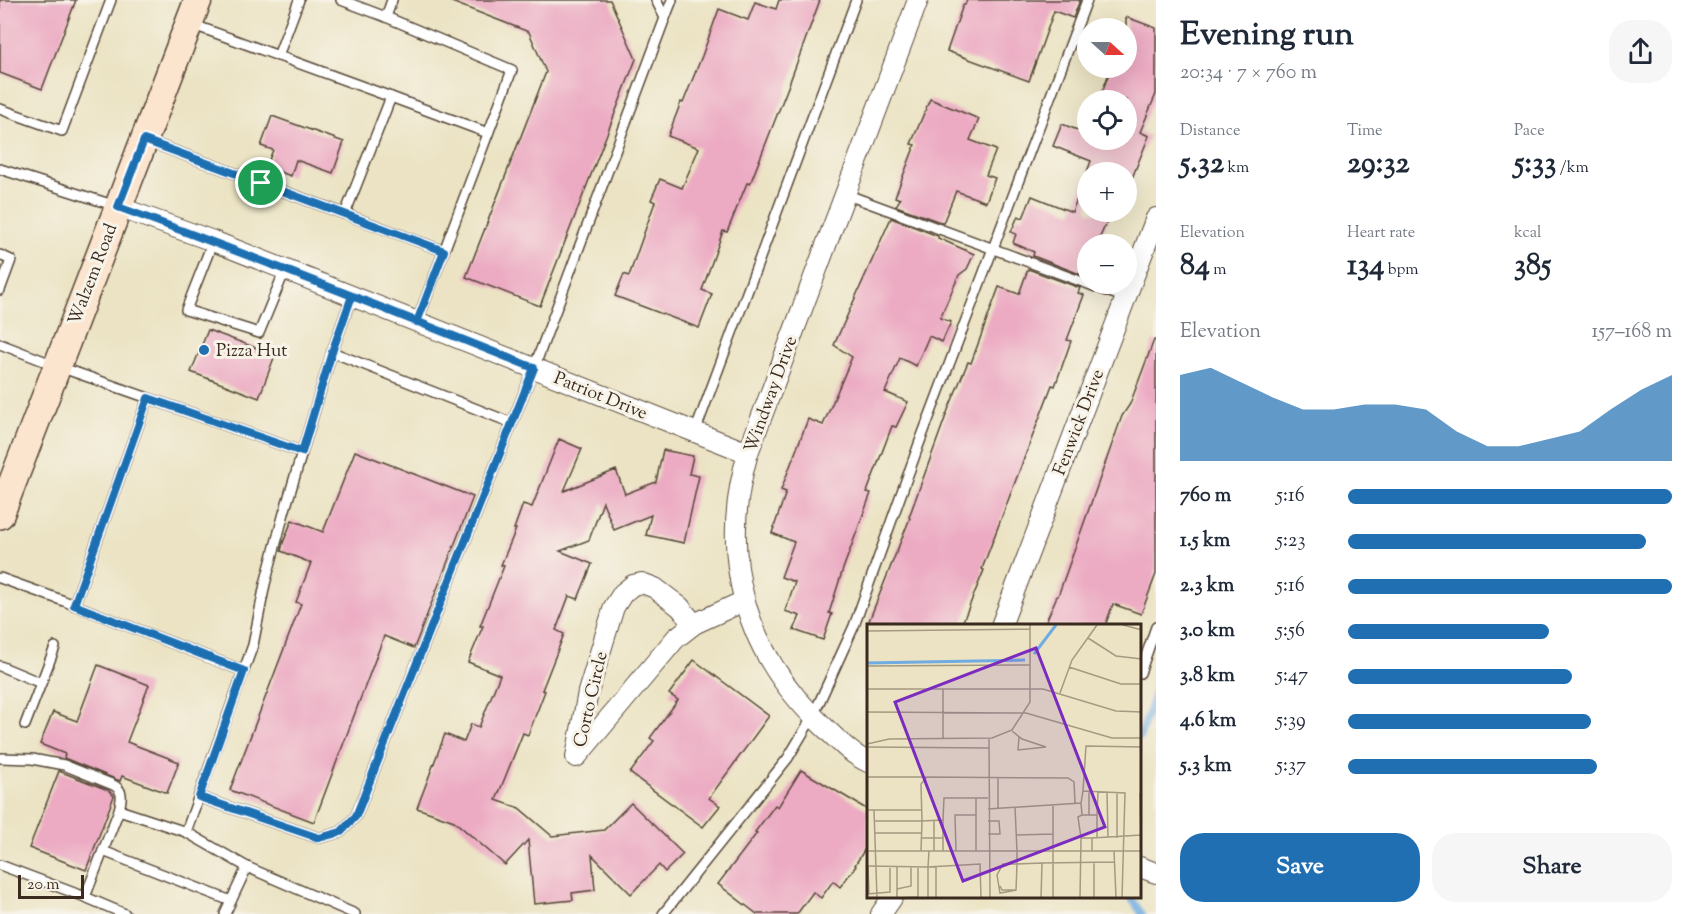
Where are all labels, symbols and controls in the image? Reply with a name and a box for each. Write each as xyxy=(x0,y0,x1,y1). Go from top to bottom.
text: Evening run xyxy=(1180,12,1354,60)
north arrow xyxy=(1077,18,1137,78)
map controls xyxy=(1077,18,1137,294)
button: share xyxy=(1609,20,1672,83)
text: 20:34 · 7 × 760 m xyxy=(1180,59,1317,88)
button: locate xyxy=(1077,90,1137,150)
text: Distance xyxy=(1180,120,1240,143)
text: Time xyxy=(1347,120,1383,143)
text: Pace xyxy=(1514,120,1545,143)
text: 5.32 xyxy=(1180,143,1224,186)
text: 29:32 xyxy=(1347,143,1410,186)
text: 5:33 xyxy=(1514,143,1556,186)
pin xyxy=(235,157,286,208)
text: km xyxy=(1224,157,1249,180)
text: /km xyxy=(1556,157,1589,180)
button: + xyxy=(1077,162,1137,222)
icon: arrive xyxy=(244,166,277,199)
street label: Walzem Road xyxy=(63,220,125,329)
text: Elevation xyxy=(1180,222,1245,245)
text: Heart rate xyxy=(1347,222,1415,245)
text: kcal xyxy=(1514,222,1542,245)
button: − xyxy=(1077,234,1137,294)
text: 84 xyxy=(1180,245,1210,288)
text: 134 xyxy=(1347,245,1384,288)
text: 385 xyxy=(1514,245,1551,288)
text: m xyxy=(1210,259,1226,282)
text: bpm xyxy=(1384,259,1419,282)
text: Elevation xyxy=(1180,318,1261,347)
text: 157–168 m xyxy=(1591,318,1672,347)
street label: Windway Drive xyxy=(739,333,805,457)
place label: Pizza Hut xyxy=(216,339,288,365)
marker: Pizza Hut xyxy=(197,343,211,357)
street label: Patriot Drive xyxy=(549,366,651,427)
street label: Fenwick Drive xyxy=(1048,366,1112,480)
text: 760 m xyxy=(1180,482,1231,511)
text: 5:16 xyxy=(1276,482,1305,511)
text: 1.5 km xyxy=(1180,527,1230,556)
text: 5:23 xyxy=(1276,527,1305,556)
text: 2.3 km xyxy=(1180,572,1234,601)
text: 5:16 xyxy=(1276,572,1305,601)
text: 3.0 km xyxy=(1180,617,1235,646)
text: 5:56 xyxy=(1276,617,1305,646)
inset map xyxy=(867,624,1141,899)
street label: Corto Circle xyxy=(568,649,616,750)
text: 3.8 km xyxy=(1180,662,1235,691)
text: 5:47 xyxy=(1276,662,1308,691)
text: 4.6 km xyxy=(1180,707,1236,736)
text: 5:39 xyxy=(1276,707,1306,736)
text: 5.3 km xyxy=(1180,752,1232,781)
text: 5:37 xyxy=(1276,752,1306,781)
button: Save xyxy=(1180,833,1420,902)
button: Share xyxy=(1432,833,1672,902)
scale bar xyxy=(18,872,84,900)
text: 20 m xyxy=(27,874,60,897)

